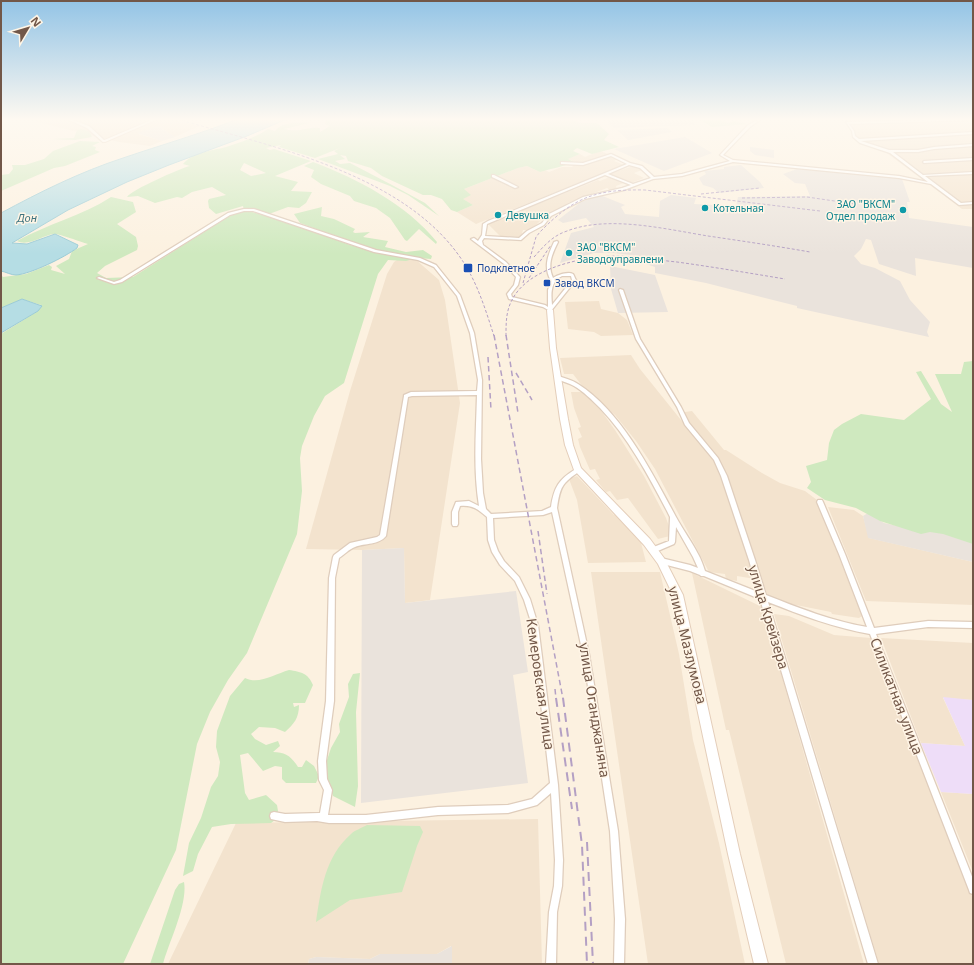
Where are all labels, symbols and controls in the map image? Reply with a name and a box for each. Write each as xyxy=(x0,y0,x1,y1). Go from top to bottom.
north arrow xyxy=(8,8,48,48)
text: N xyxy=(28,13,45,30)
place label: ЗАО "ВКСМ" Отдел продаж xyxy=(826,197,895,223)
place label: Котельная xyxy=(713,201,764,215)
marker: Котельная xyxy=(700,203,710,213)
marker: ЗАО "ВКСМ" Отдел продаж xyxy=(898,205,908,215)
place label: Девушка xyxy=(506,208,549,222)
water label: Дон xyxy=(16,210,38,225)
marker: Девушка xyxy=(493,210,503,220)
place label: ЗАО "ВКСМ" Заводоуправлени xyxy=(577,240,664,266)
marker: ЗАО "ВКСМ" Заводоуправлени xyxy=(564,248,574,258)
place label: Подклетное xyxy=(477,261,536,275)
marker: Подклетное xyxy=(462,262,474,274)
place label: Завод ВКСМ xyxy=(555,276,615,290)
marker: Завод ВКСМ xyxy=(542,278,552,288)
street label: улица Крейзера xyxy=(744,563,794,671)
street label: улица Мазлумова xyxy=(664,584,712,706)
street label: Кемеровская улица xyxy=(522,617,560,751)
street label: Силикатная улица xyxy=(866,635,928,757)
street label: улица Оганджаняна xyxy=(575,641,615,779)

